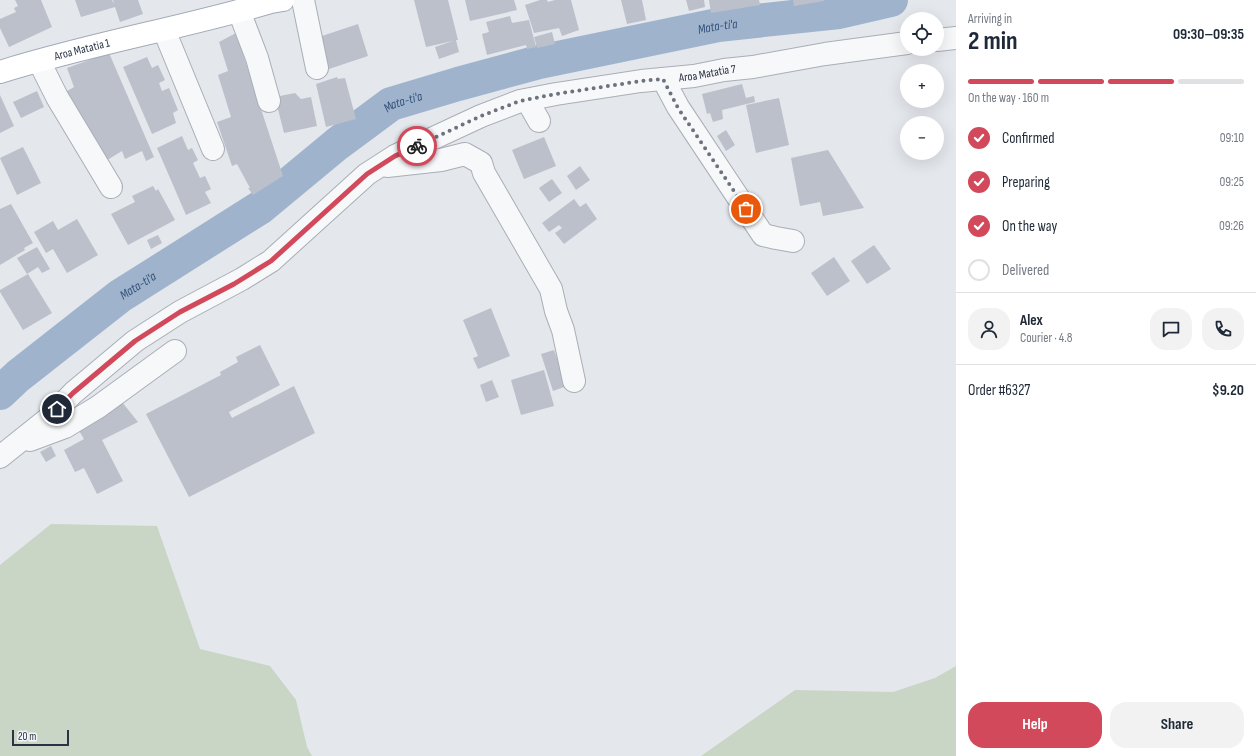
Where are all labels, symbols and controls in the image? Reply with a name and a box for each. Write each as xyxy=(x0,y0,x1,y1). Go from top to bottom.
text: Arriving in xyxy=(968,11,1012,27)
map controls xyxy=(900,12,944,160)
button: locate xyxy=(900,12,944,56)
water label: Mata-ti'a xyxy=(696,16,739,38)
text: 09:30–09:35 xyxy=(1173,25,1244,44)
text: 2 min xyxy=(968,26,1018,57)
street label: Aroa Matatia 1 xyxy=(52,35,112,64)
street label: Aroa Matatia 7 xyxy=(677,62,737,85)
button: + xyxy=(900,64,944,108)
water label: Mata-ti'a xyxy=(380,88,425,116)
text: On the way · 160 m xyxy=(968,90,1049,106)
button: − xyxy=(900,116,944,160)
courier xyxy=(397,126,437,166)
icon: check xyxy=(968,127,990,149)
text: Confirmed xyxy=(1002,129,1055,148)
text: 09:10 xyxy=(1220,130,1244,146)
icon: bike xyxy=(406,135,428,157)
icon: check xyxy=(968,171,990,193)
text: Preparing xyxy=(1002,173,1050,192)
text: 09:25 xyxy=(1219,174,1244,190)
pin xyxy=(729,192,763,226)
icon: bag xyxy=(735,198,757,220)
icon: check xyxy=(968,215,990,237)
text: On the way xyxy=(1002,217,1057,236)
text: 09:26 xyxy=(1219,218,1244,234)
text: Delivered xyxy=(1002,261,1049,280)
water label: Mata-ti'a xyxy=(117,268,160,303)
button: person xyxy=(968,308,1010,350)
button: chat xyxy=(1150,308,1192,350)
button: phone xyxy=(1202,308,1244,350)
text: Alex xyxy=(1020,311,1043,330)
text: Courier · 4.8 xyxy=(1020,330,1072,346)
text: Order #6327 xyxy=(968,381,1030,400)
text: $9.20 xyxy=(1212,381,1244,400)
pin xyxy=(40,392,74,426)
icon: home xyxy=(46,398,68,420)
button: Help xyxy=(968,702,1102,748)
button: Share xyxy=(1110,702,1244,748)
scale bar xyxy=(12,728,69,747)
text: 20 m xyxy=(18,730,36,743)

